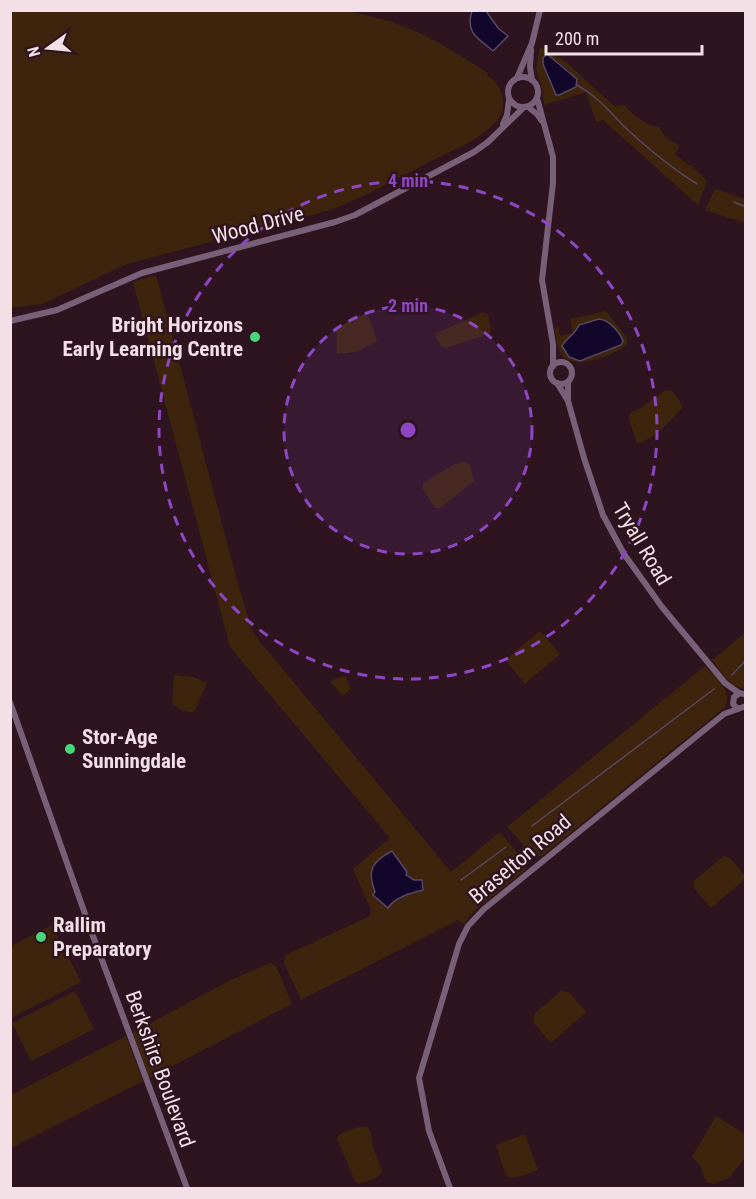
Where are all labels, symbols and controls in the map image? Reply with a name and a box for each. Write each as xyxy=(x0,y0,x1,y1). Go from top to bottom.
north arrow xyxy=(18,18,78,78)
scale bar xyxy=(546,18,702,56)
text: 200 m xyxy=(555,28,599,49)
text: N xyxy=(24,45,44,59)
text: 4 min xyxy=(388,170,428,191)
street label: Wood Drive xyxy=(210,201,307,249)
text: 2 min xyxy=(388,295,428,316)
place label: Bright Horizons Early Learning Centre xyxy=(62,313,243,361)
marker: Bright Horizons Early Learning Centre xyxy=(248,330,262,344)
centre of rings xyxy=(398,420,418,440)
street label: Tryall Road xyxy=(608,498,676,590)
place label: Stor-Age Sunningdale xyxy=(82,725,186,773)
marker: Stor-Age Sunningdale xyxy=(63,742,77,756)
street label: Braselton Road xyxy=(464,809,576,909)
place label: Rallim Preparatory xyxy=(53,913,152,961)
marker: Rallim Preparatory xyxy=(34,930,48,944)
street label: Berkshire Boulevard xyxy=(121,987,199,1151)

